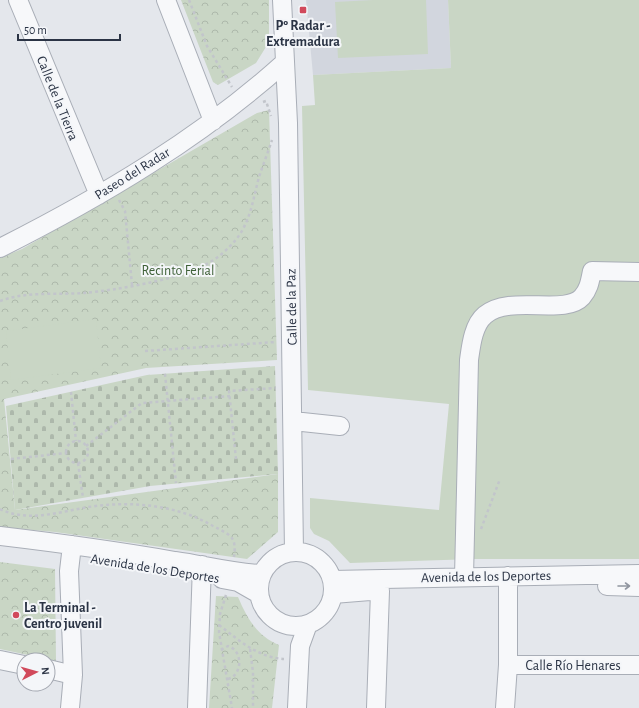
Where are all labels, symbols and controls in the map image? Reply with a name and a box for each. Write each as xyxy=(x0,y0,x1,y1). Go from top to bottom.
marker: Pº Radar - Extremadura xyxy=(298,5,308,15)
scale bar xyxy=(18,16,120,42)
place label: Pº Radar - Extremadura xyxy=(266,19,340,49)
text: 50 m xyxy=(24,24,47,36)
street label: Calle de la Tierra xyxy=(34,54,81,143)
street label: Paseo del Radar xyxy=(92,145,173,203)
park label: Recinto Ferial xyxy=(141,264,215,278)
street label: Calle de la Paz xyxy=(284,268,300,346)
street label: Avenida de los Deportes xyxy=(89,552,220,586)
street label: Avenida de los Deportes xyxy=(421,569,551,585)
one-way arrow xyxy=(617,583,630,590)
place label: La Terminal - Centro juvenil xyxy=(24,601,102,631)
marker: La Terminal - Centro juvenil xyxy=(11,610,21,620)
north arrow xyxy=(16,652,56,692)
street label: Calle Río Henares xyxy=(525,659,621,673)
text: N xyxy=(40,667,51,675)

